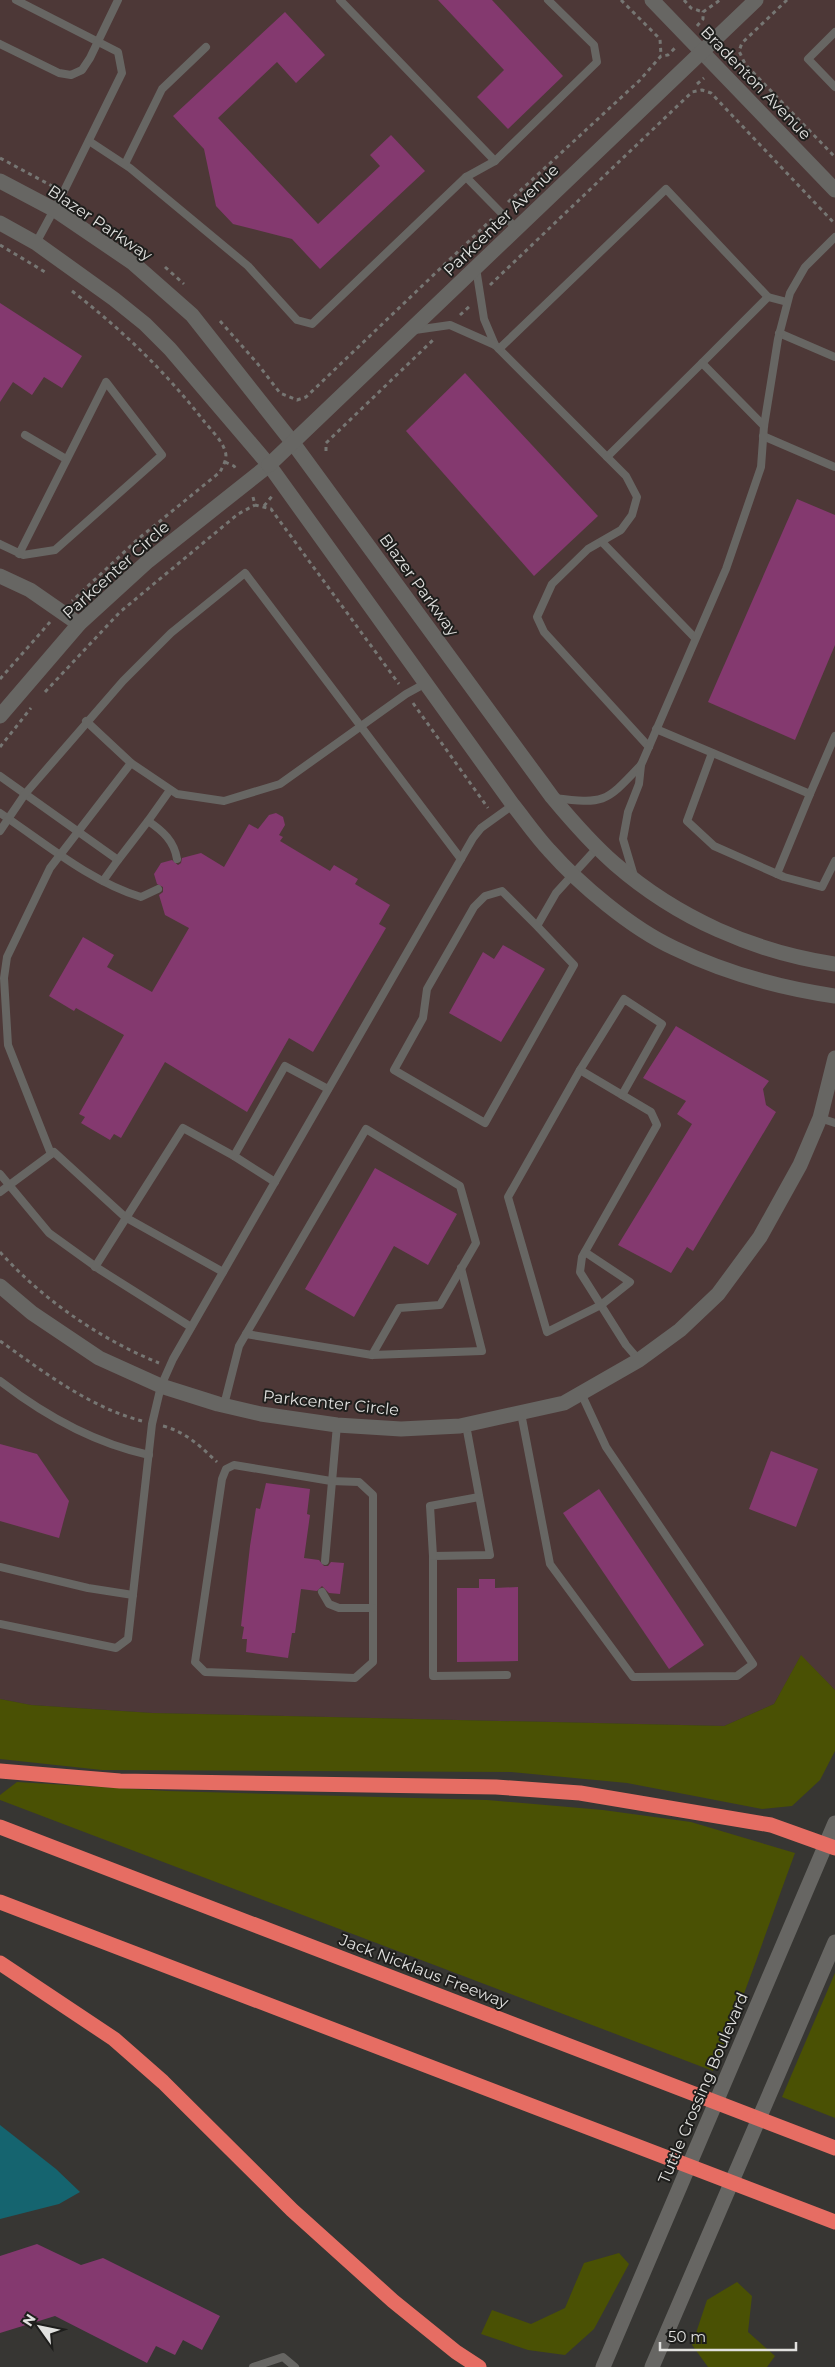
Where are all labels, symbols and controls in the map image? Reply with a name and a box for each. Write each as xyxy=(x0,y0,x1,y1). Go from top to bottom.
street label: Bradenton Avenue xyxy=(697,22,815,144)
street label: Parkcenter Avenue xyxy=(440,160,562,280)
street label: Blazer Parkway xyxy=(44,181,156,265)
street label: Parkcenter Circle xyxy=(59,517,173,623)
street label: Blazer Parkway xyxy=(376,530,463,640)
street label: Parkcenter Circle xyxy=(262,1386,400,1420)
street label: Jack Nicklaus Freeway xyxy=(336,1930,511,2012)
street label: Tuttle Crossing Boulevard xyxy=(654,1990,752,2186)
north arrow xyxy=(15,2302,65,2352)
text: N xyxy=(18,2310,40,2330)
scale bar xyxy=(660,2320,796,2352)
text: 50 m xyxy=(668,2327,706,2346)

